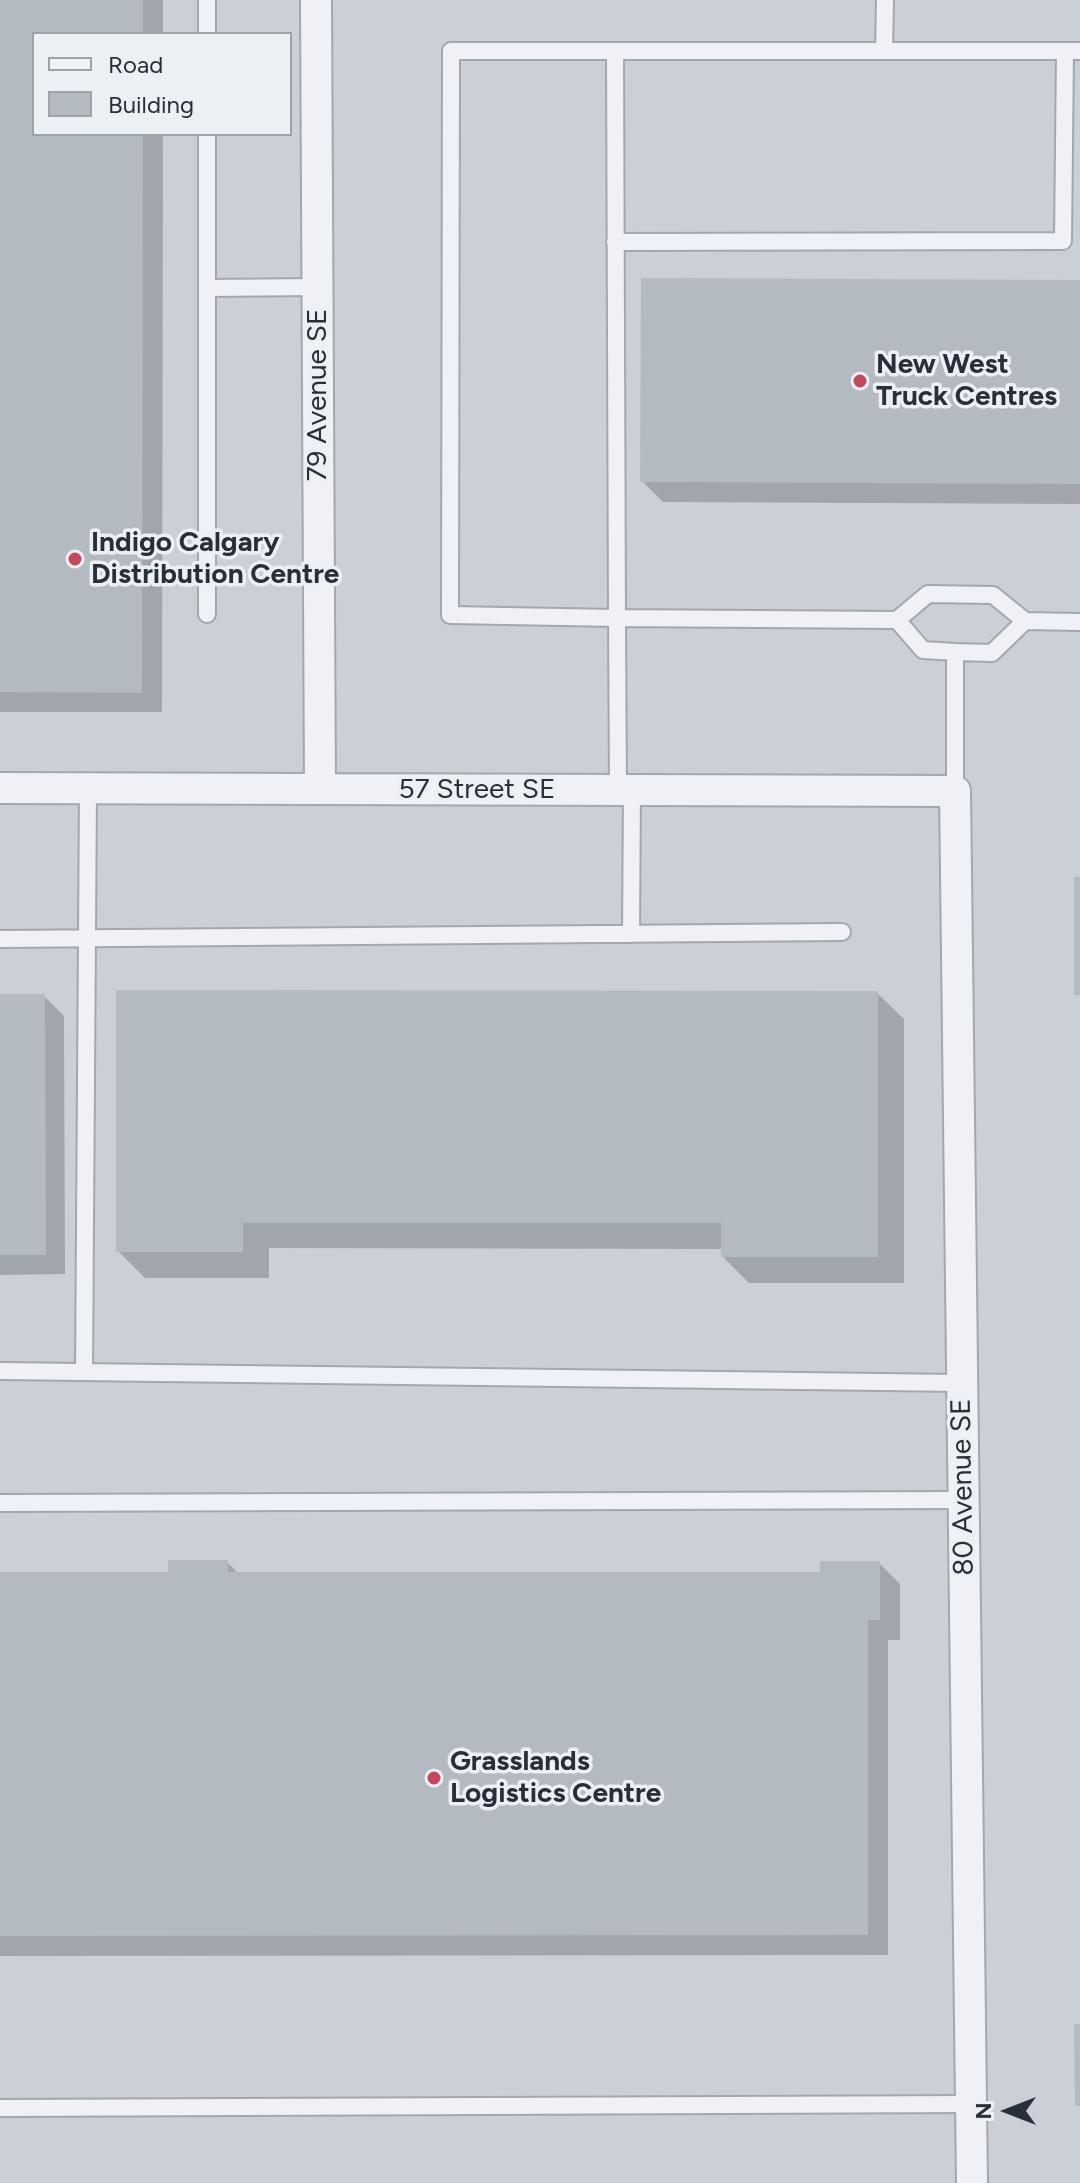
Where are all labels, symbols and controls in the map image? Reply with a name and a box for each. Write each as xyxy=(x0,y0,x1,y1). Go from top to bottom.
legend xyxy=(32,32,292,136)
text: Road xyxy=(108,50,163,79)
text: Building xyxy=(108,90,194,119)
street label: 79 Avenue SE xyxy=(301,308,335,482)
place label: New West Truck Centres xyxy=(876,348,1057,414)
marker: New West Truck Centres xyxy=(851,372,869,390)
place label: Indigo Calgary Distribution Centre xyxy=(91,526,339,592)
marker: Indigo Calgary Distribution Centre xyxy=(66,550,84,568)
street label: 57 Street SE xyxy=(398,773,556,807)
street label: 80 Avenue SE xyxy=(945,1398,981,1576)
place label: Grasslands Logistics Centre xyxy=(450,1745,661,1811)
marker: Grasslands Logistics Centre xyxy=(425,1769,443,1787)
north arrow xyxy=(968,2071,1048,2151)
text: N xyxy=(970,2103,997,2120)

